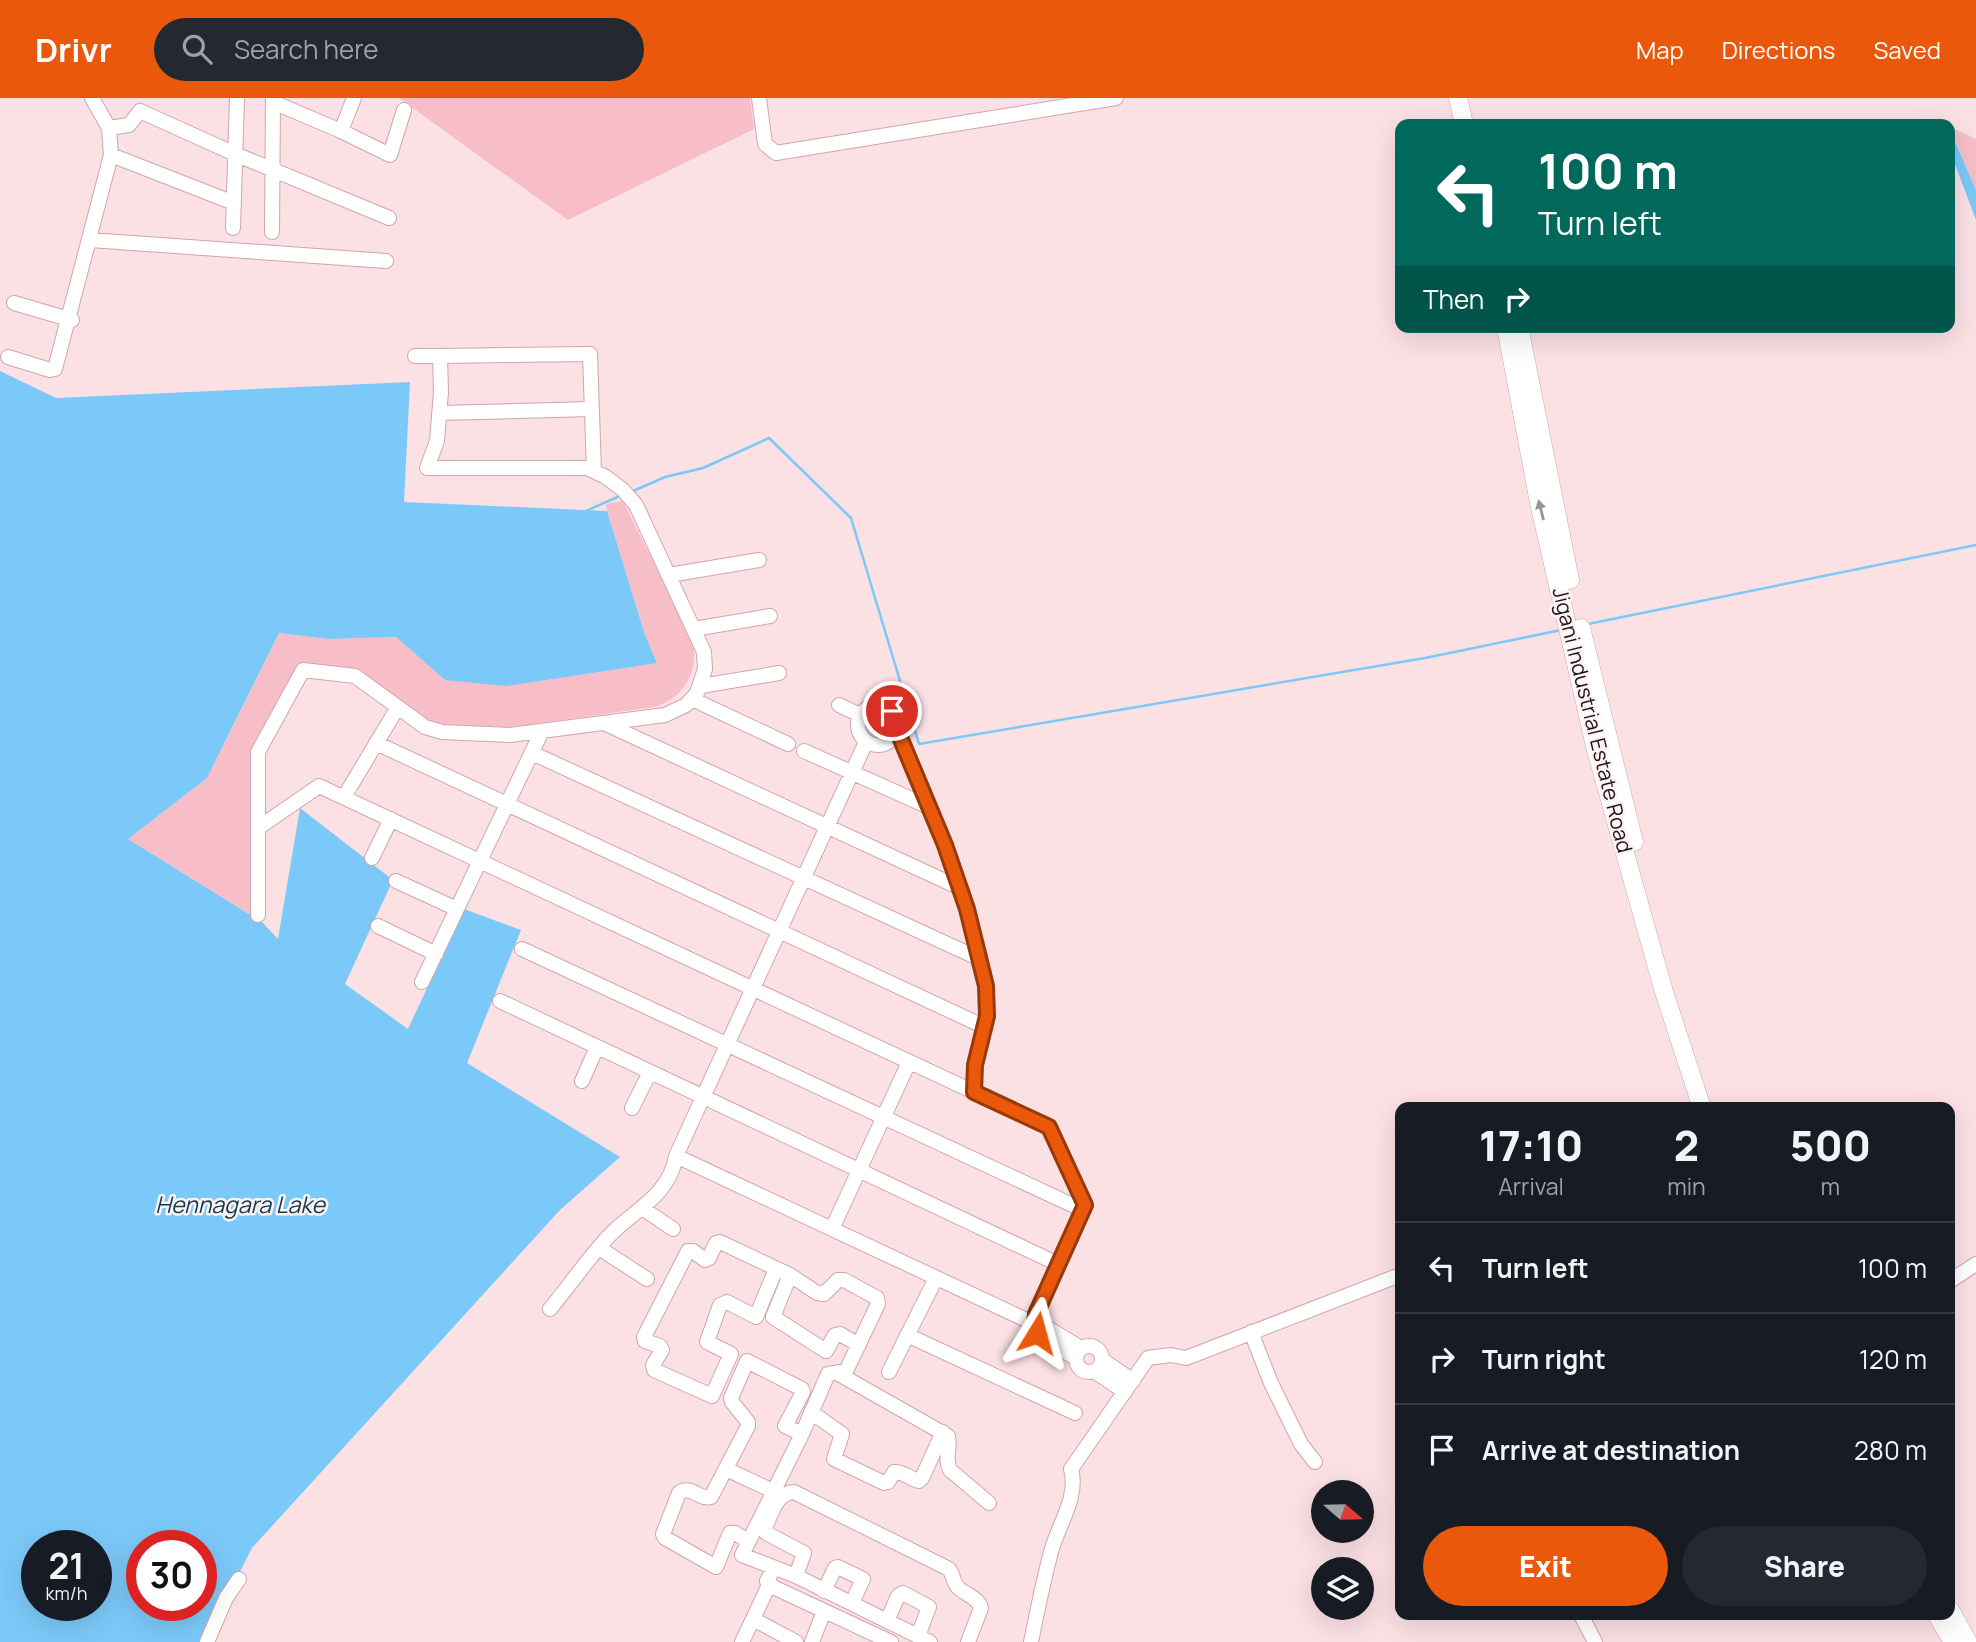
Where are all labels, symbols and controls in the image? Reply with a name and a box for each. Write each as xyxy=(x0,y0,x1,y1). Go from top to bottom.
search box xyxy=(154,18,644,81)
text: Drivr xyxy=(35,27,112,72)
icon: search xyxy=(178,30,216,68)
text: Search here xyxy=(234,31,378,67)
text: Map xyxy=(1636,33,1684,66)
text: Directions xyxy=(1722,33,1835,66)
text: Saved xyxy=(1873,33,1941,66)
text: 100 m xyxy=(1538,137,1678,204)
icon: left xyxy=(1423,147,1514,238)
text: Turn left xyxy=(1538,201,1662,245)
icon: right xyxy=(1498,280,1536,318)
text: Then xyxy=(1423,281,1484,317)
one-way arrow xyxy=(1535,499,1546,521)
street label: Jigani Industrial Estate Road xyxy=(1546,584,1640,856)
pin xyxy=(862,681,922,741)
icon: arrive xyxy=(873,692,911,730)
text: 17:10 xyxy=(1479,1116,1583,1174)
text: 2 xyxy=(1674,1116,1699,1174)
text: 500 xyxy=(1790,1116,1871,1174)
text: Arrival xyxy=(1498,1170,1564,1202)
text: min xyxy=(1667,1170,1706,1202)
text: m xyxy=(1821,1170,1840,1202)
water label: Hennagara Lake xyxy=(155,1188,326,1220)
icon: left xyxy=(1423,1249,1461,1287)
text: Turn left xyxy=(1482,1250,1589,1286)
text: 100 m xyxy=(1858,1250,1927,1286)
position arrow xyxy=(1000,1296,1074,1370)
icon: right xyxy=(1423,1340,1461,1378)
text: Turn right xyxy=(1482,1341,1606,1377)
text: 120 m xyxy=(1859,1341,1927,1377)
icon: arrive xyxy=(1423,1431,1461,1469)
text: Arrive at destination xyxy=(1482,1432,1740,1468)
text: 280 m xyxy=(1854,1432,1927,1468)
north arrow xyxy=(1311,1480,1374,1544)
map controls xyxy=(1311,1480,1374,1620)
button: Exit xyxy=(1423,1526,1668,1606)
button: Share xyxy=(1682,1526,1927,1606)
speed limit sign: 30 xyxy=(126,1530,217,1621)
text: 21 xyxy=(48,1542,85,1590)
button: layers xyxy=(1311,1557,1374,1620)
text: km/h xyxy=(46,1581,87,1605)

